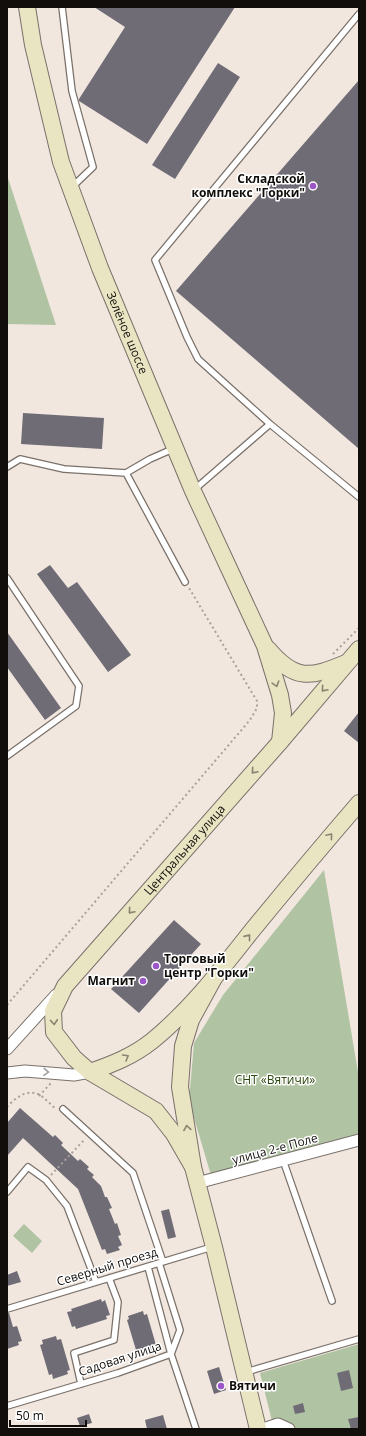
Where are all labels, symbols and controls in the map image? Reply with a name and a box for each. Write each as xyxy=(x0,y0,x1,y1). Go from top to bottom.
place label: Складской комплекс "Горки" xyxy=(191,170,305,201)
marker: Складской комплекс "Горки" xyxy=(308,181,318,191)
street label: Зелёное шоссе xyxy=(103,289,152,377)
one-way arrow xyxy=(271,680,280,687)
one-way arrow xyxy=(322,685,329,692)
one-way arrow xyxy=(251,766,259,774)
street label: Центральная улица xyxy=(140,801,229,899)
one-way arrow xyxy=(326,834,333,841)
one-way arrow xyxy=(128,906,136,914)
one-way arrow xyxy=(243,934,250,941)
place label: Торговый центр "Горки" xyxy=(164,950,254,981)
marker: Торговый центр "Горки" xyxy=(151,961,161,971)
place label: Магнит xyxy=(87,972,135,989)
marker: Магнит xyxy=(138,976,148,986)
one-way arrow xyxy=(49,1019,58,1025)
one-way arrow xyxy=(122,1055,129,1062)
one-way arrow xyxy=(43,1068,49,1077)
park label: СНТ «Вятичи» xyxy=(235,1071,315,1088)
one-way arrow xyxy=(183,1125,191,1131)
street label: улица 2-е Поле xyxy=(230,1129,320,1168)
street label: Северный проезд xyxy=(55,1243,159,1290)
street label: Садовая улица xyxy=(76,1337,164,1380)
place label: Вятичи xyxy=(229,1377,276,1394)
marker: Вятичи xyxy=(216,1381,226,1391)
scale bar xyxy=(10,1402,86,1428)
text: 50 m xyxy=(16,1407,44,1424)

